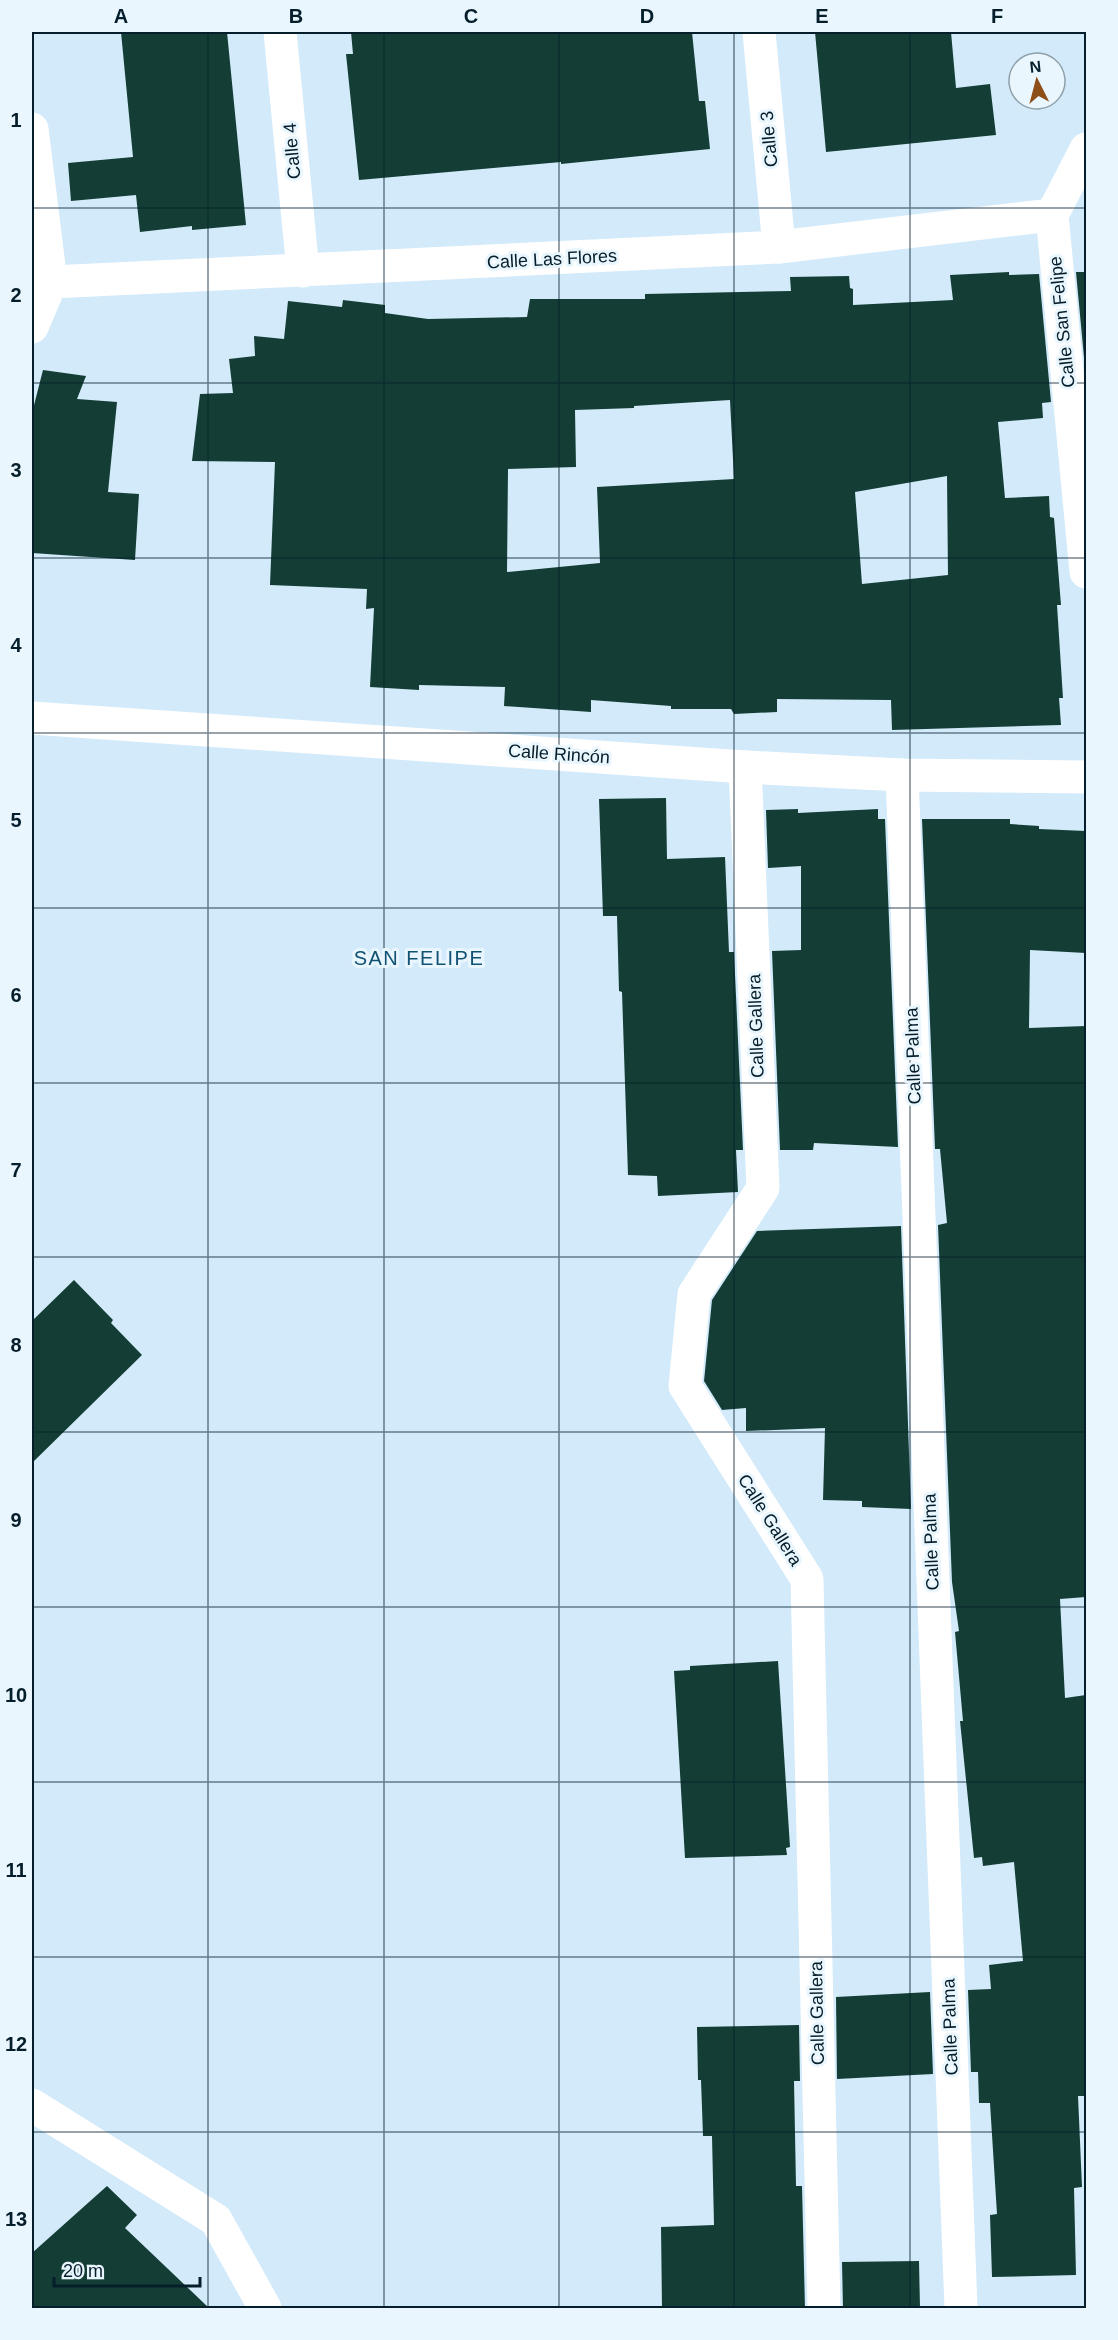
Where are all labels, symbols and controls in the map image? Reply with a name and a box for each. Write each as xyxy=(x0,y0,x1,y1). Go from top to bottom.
text: A xyxy=(114,5,128,27)
text: B xyxy=(289,5,303,27)
text: C xyxy=(464,5,478,27)
text: D xyxy=(640,5,654,27)
text: E xyxy=(815,5,829,27)
text: F xyxy=(991,5,1003,27)
north arrow xyxy=(1007,51,1067,111)
text: N xyxy=(1029,58,1042,76)
text: 1 xyxy=(10,109,22,131)
street label: Calle 3 xyxy=(757,110,781,168)
street label: Calle 4 xyxy=(280,122,304,180)
street label: Calle Las Flores xyxy=(487,246,617,272)
street label: Calle San Felipe xyxy=(1045,255,1079,389)
text: 2 xyxy=(10,284,22,306)
text: 3 xyxy=(10,459,22,481)
text: 4 xyxy=(10,634,22,656)
street label: Calle Rincón xyxy=(507,740,611,768)
text: 5 xyxy=(10,809,22,831)
district label: SAN FELIPE xyxy=(354,947,484,969)
street label: Calle Gallera xyxy=(744,973,768,1078)
text: 6 xyxy=(10,984,22,1006)
street label: Calle Palma xyxy=(901,1006,925,1105)
text: 7 xyxy=(10,1159,22,1181)
text: 8 xyxy=(10,1334,22,1356)
street label: Calle Gallera xyxy=(734,1471,807,1570)
street label: Calle Palma xyxy=(919,1492,943,1591)
text: 9 xyxy=(10,1509,22,1531)
text: 10 xyxy=(5,1684,27,1706)
text: 11 xyxy=(5,1859,27,1881)
street label: Calle Gallera xyxy=(806,1960,828,2065)
street label: Calle Palma xyxy=(938,1977,962,2076)
text: 12 xyxy=(5,2033,27,2055)
text: 13 xyxy=(5,2208,27,2230)
scale bar xyxy=(54,2250,200,2288)
text: 20 m xyxy=(63,2261,103,2281)

